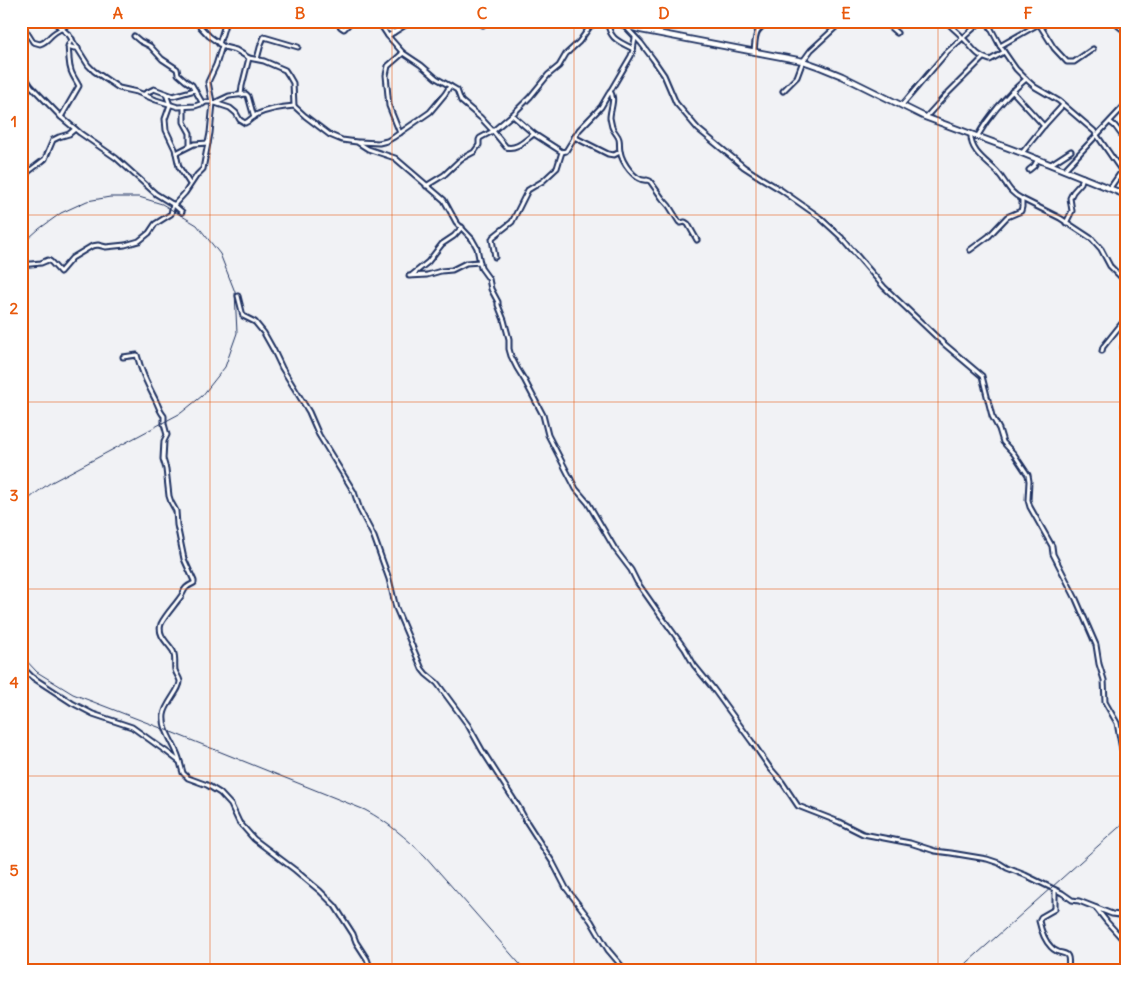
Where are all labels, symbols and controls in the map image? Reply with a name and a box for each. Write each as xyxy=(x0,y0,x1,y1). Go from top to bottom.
text: A xyxy=(113,3,123,23)
text: B xyxy=(295,3,306,23)
text: C xyxy=(477,3,488,23)
text: D xyxy=(658,3,670,23)
text: E xyxy=(841,3,851,23)
text: F xyxy=(1023,3,1033,23)
text: 1 xyxy=(11,111,17,131)
text: 2 xyxy=(10,298,19,318)
text: 3 xyxy=(9,485,19,505)
text: 4 xyxy=(9,672,19,692)
text: 5 xyxy=(9,860,19,880)

